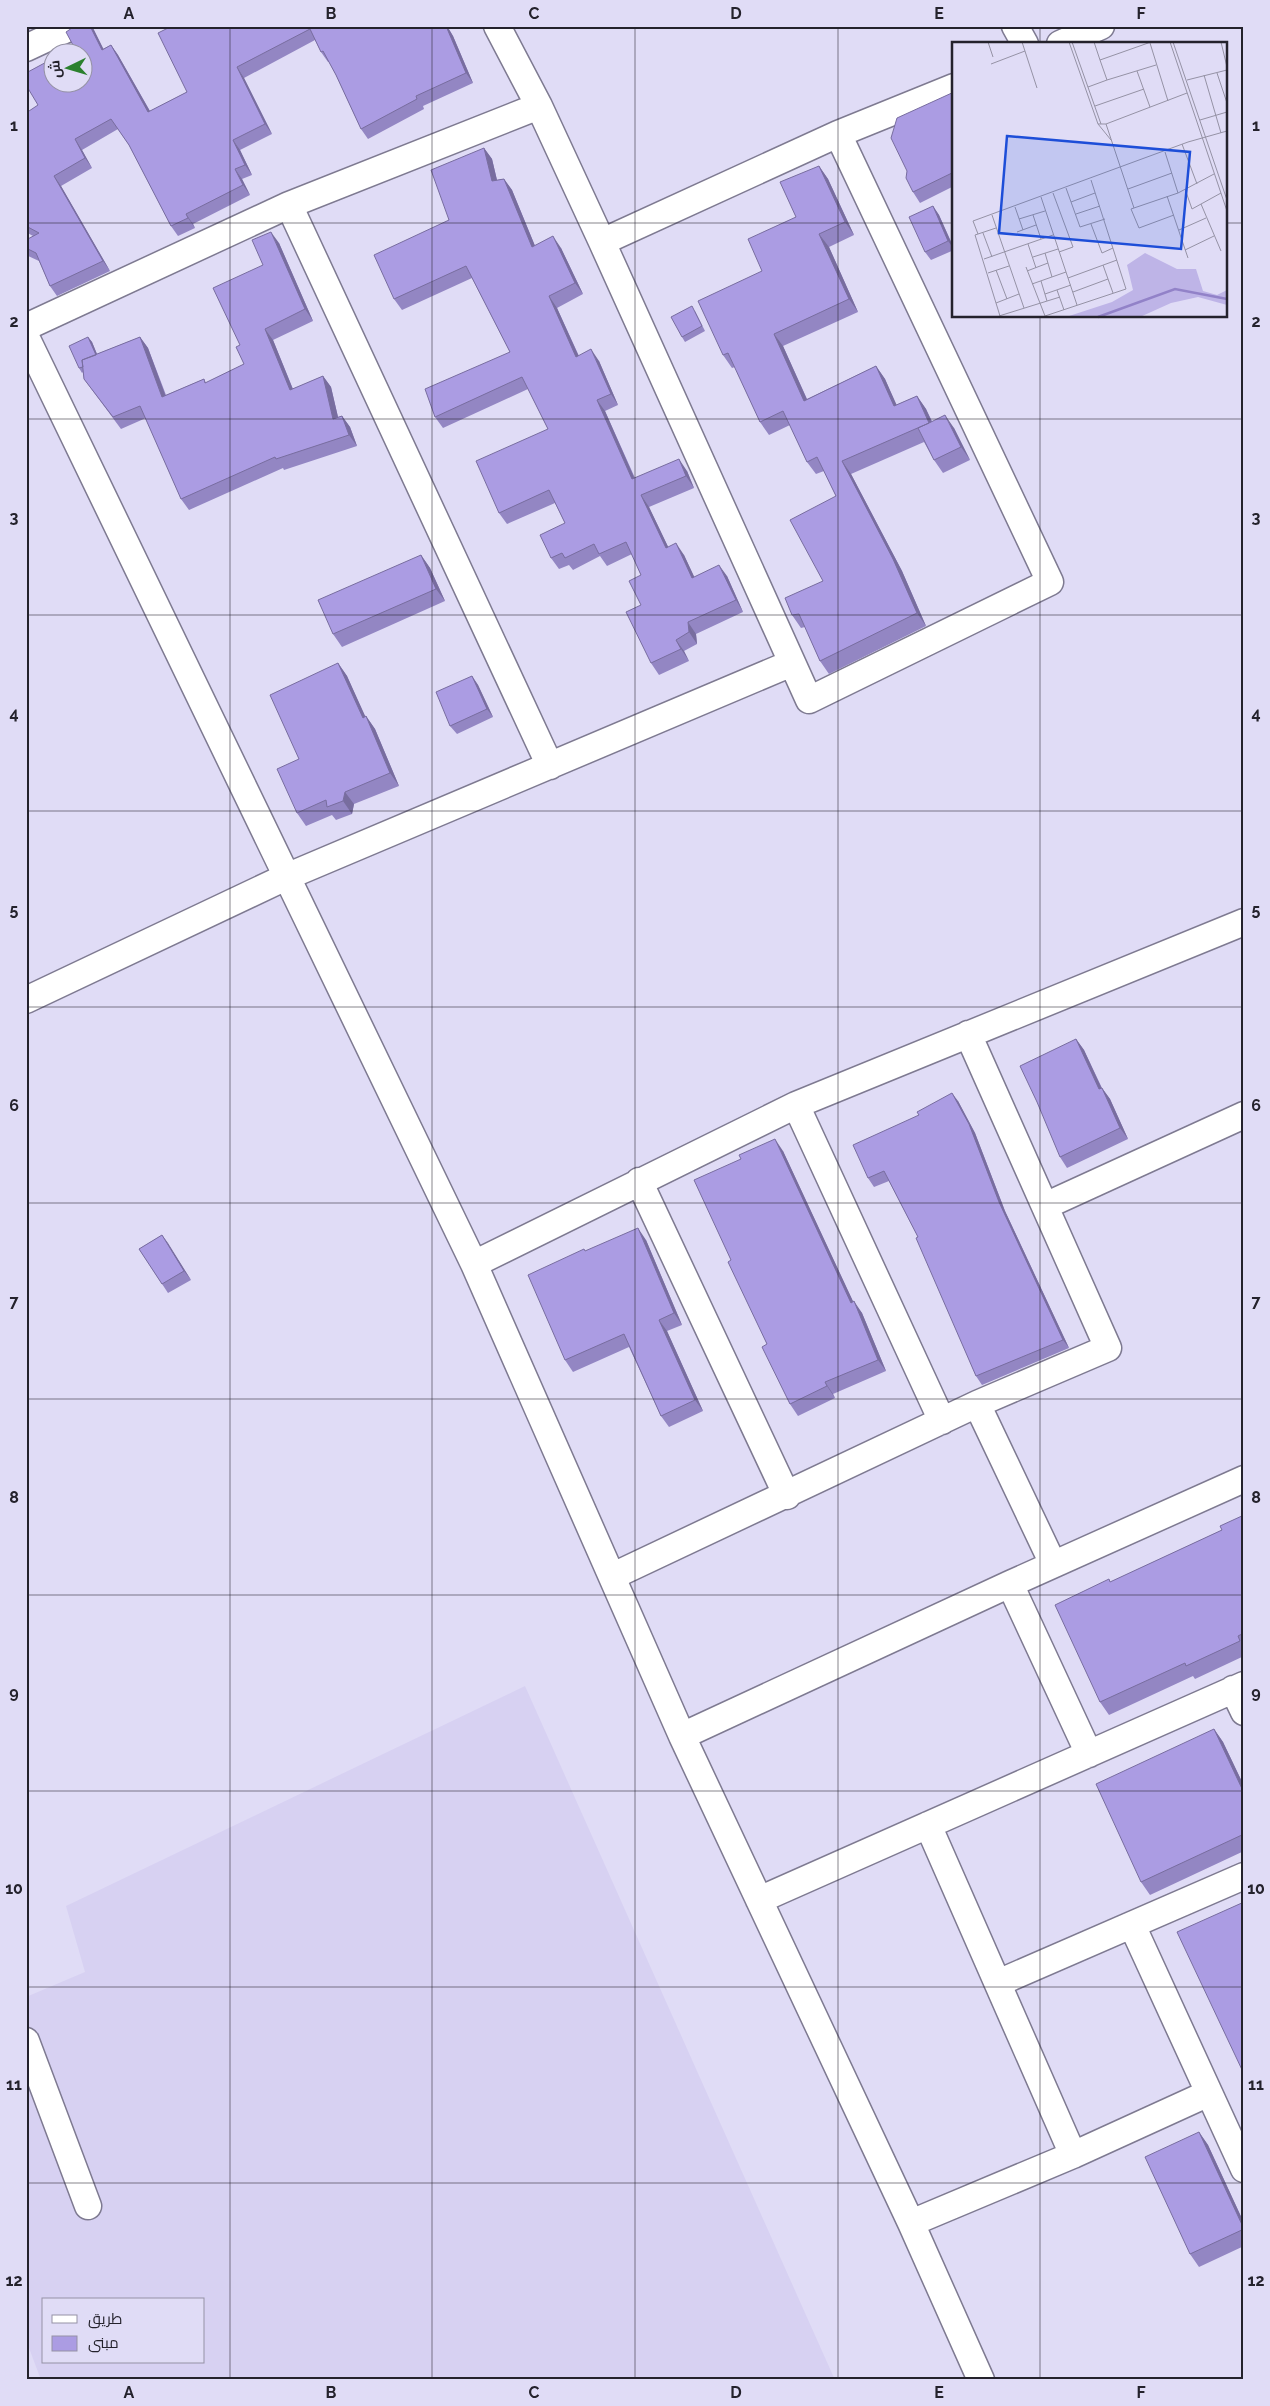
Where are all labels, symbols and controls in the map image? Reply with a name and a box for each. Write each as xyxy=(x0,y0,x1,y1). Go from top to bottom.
text: A xyxy=(124,4,135,23)
text: B xyxy=(326,4,337,23)
text: C xyxy=(529,4,540,23)
text: D xyxy=(730,4,742,23)
text: E xyxy=(934,4,944,23)
text: F xyxy=(1136,4,1146,23)
north arrow xyxy=(42,42,92,92)
inset map xyxy=(952,42,1228,318)
text: ش xyxy=(46,59,65,79)
text: 1 xyxy=(10,116,18,135)
text: 1 xyxy=(1252,116,1260,135)
text: 2 xyxy=(9,312,19,331)
text: 2 xyxy=(1251,312,1261,331)
text: 3 xyxy=(10,508,19,527)
text: 3 xyxy=(1252,508,1261,527)
text: 4 xyxy=(9,704,19,723)
text: 4 xyxy=(1251,704,1261,723)
text: 5 xyxy=(10,900,19,919)
text: 5 xyxy=(1252,900,1261,919)
text: 6 xyxy=(9,1096,19,1115)
text: 6 xyxy=(1251,1096,1261,1115)
text: 7 xyxy=(10,1292,19,1311)
text: 7 xyxy=(1252,1292,1261,1311)
text: 8 xyxy=(9,1488,19,1507)
text: 8 xyxy=(1251,1488,1261,1507)
text: 9 xyxy=(9,1683,19,1702)
text: 9 xyxy=(1251,1683,1261,1702)
text: 10 xyxy=(5,1879,23,1898)
text: 10 xyxy=(1247,1879,1265,1898)
text: 11 xyxy=(6,2075,22,2094)
text: 11 xyxy=(1248,2075,1264,2094)
text: 12 xyxy=(6,2271,22,2290)
text: 12 xyxy=(1248,2271,1264,2290)
legend xyxy=(42,2298,205,2364)
text: طريق xyxy=(88,2310,122,2329)
text: مبنى xyxy=(88,2334,119,2353)
text: A xyxy=(124,2383,135,2402)
text: B xyxy=(326,2383,337,2402)
text: C xyxy=(529,2383,540,2402)
text: D xyxy=(730,2383,742,2402)
text: E xyxy=(934,2383,944,2402)
text: F xyxy=(1136,2383,1146,2402)

